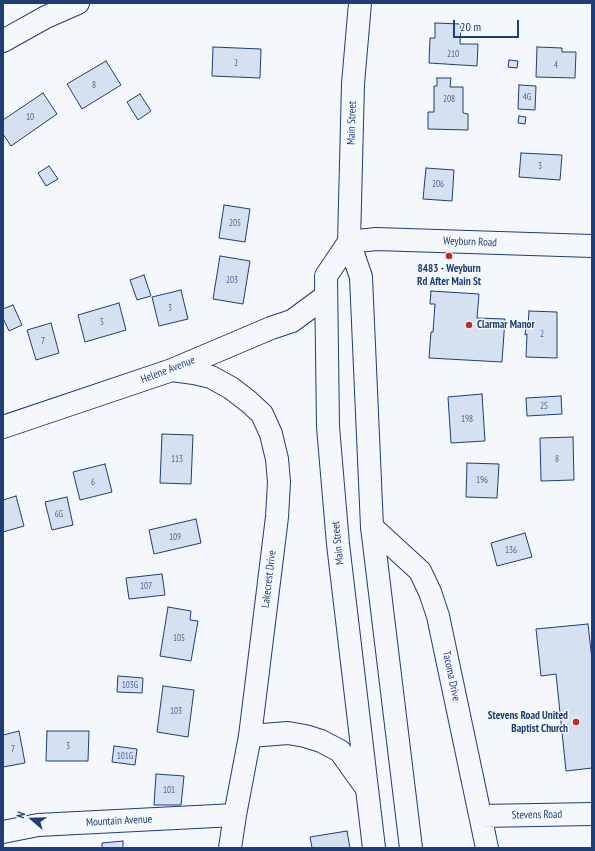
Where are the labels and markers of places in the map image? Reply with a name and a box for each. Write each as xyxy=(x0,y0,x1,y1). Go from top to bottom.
marker: 8483 - Weyburn Rd After Main St xyxy=(444,251,454,261)
place label: 8483 - Weyburn Rd After Main St xyxy=(417,262,481,288)
place label: Clarmar Manor xyxy=(477,318,535,332)
marker: Clarmar Manor xyxy=(464,320,474,330)
place label: Stevens Road United Baptist Church xyxy=(488,709,568,735)
marker: Stevens Road United Baptist Church xyxy=(571,717,581,727)

